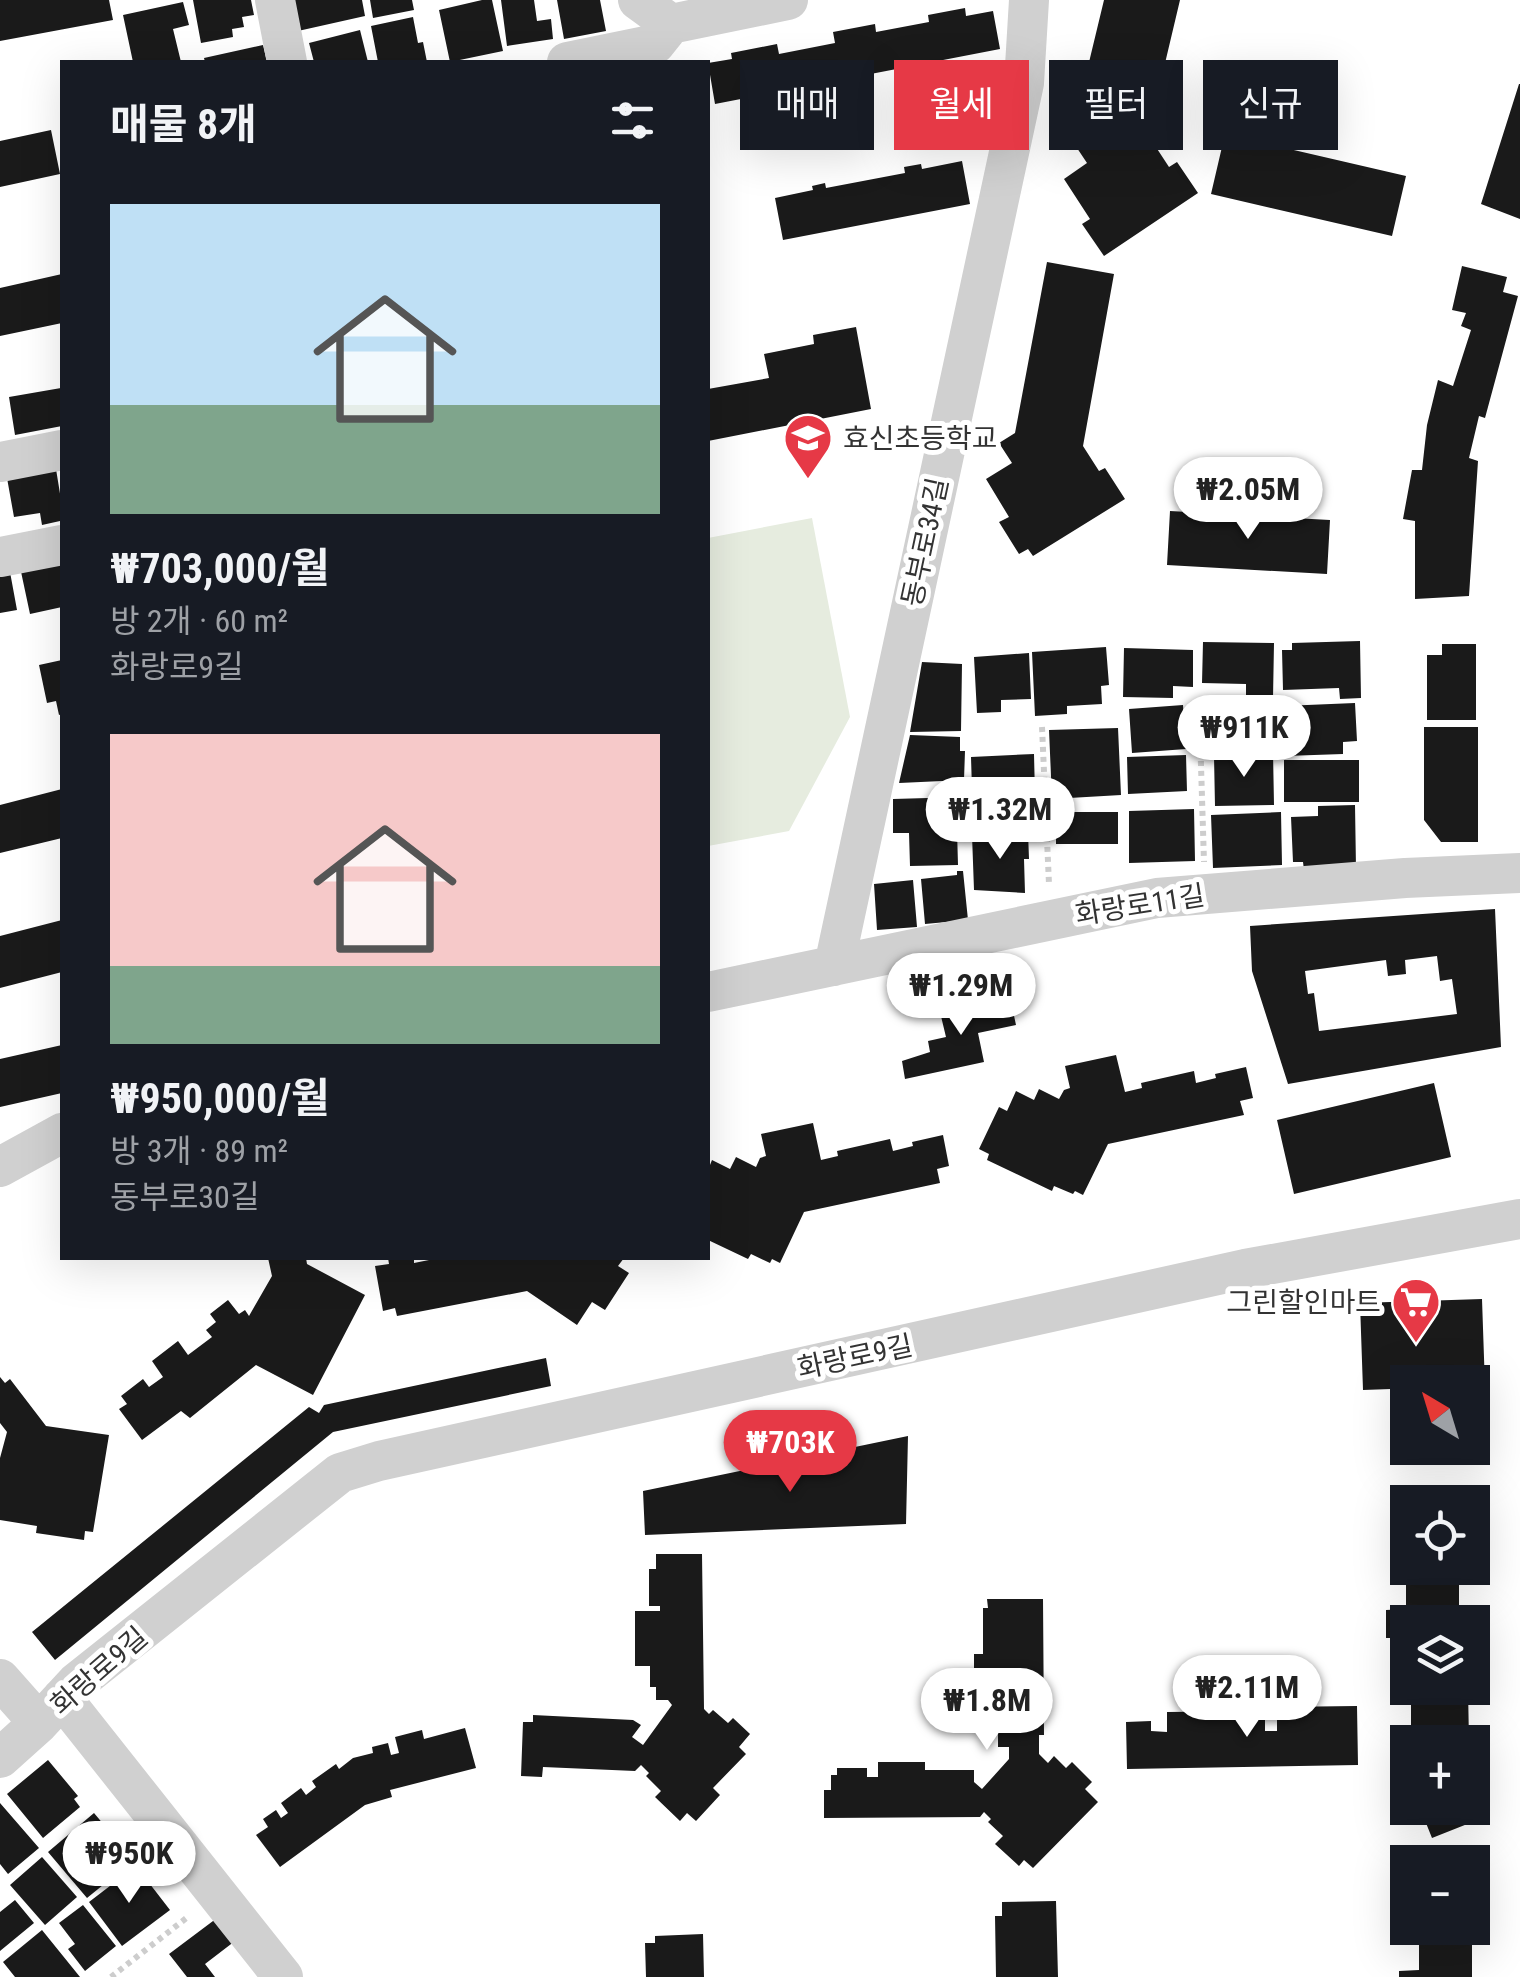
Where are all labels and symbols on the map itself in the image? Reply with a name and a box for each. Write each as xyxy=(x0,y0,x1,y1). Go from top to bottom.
school or university icon: 효신초등학교 xyxy=(782,412,834,480)
place label: 효신초등학교 xyxy=(843,422,998,455)
pin: ₩2.05M xyxy=(1167,457,1329,542)
street label: 동부로34길 xyxy=(895,475,955,609)
pin: ₩911K xyxy=(1174,695,1314,780)
pin: ₩1.32M xyxy=(919,777,1081,862)
street label: 화랑로11길 xyxy=(1073,878,1207,932)
pin: ₩1.29M xyxy=(880,953,1042,1038)
supermarket icon: 그린할인마트 xyxy=(1390,1276,1442,1344)
place label: 그린할인마트 xyxy=(1226,1286,1381,1319)
street label: 화랑로9길 xyxy=(794,1329,916,1385)
north arrow xyxy=(1390,1365,1490,1465)
pin: ₩703K xyxy=(720,1410,860,1495)
street label: 화랑로9길 xyxy=(44,1620,154,1722)
pin: ₩2.11M xyxy=(1166,1655,1328,1740)
pin: ₩1.8M xyxy=(917,1668,1057,1753)
pin: ₩950K xyxy=(59,1821,199,1906)

